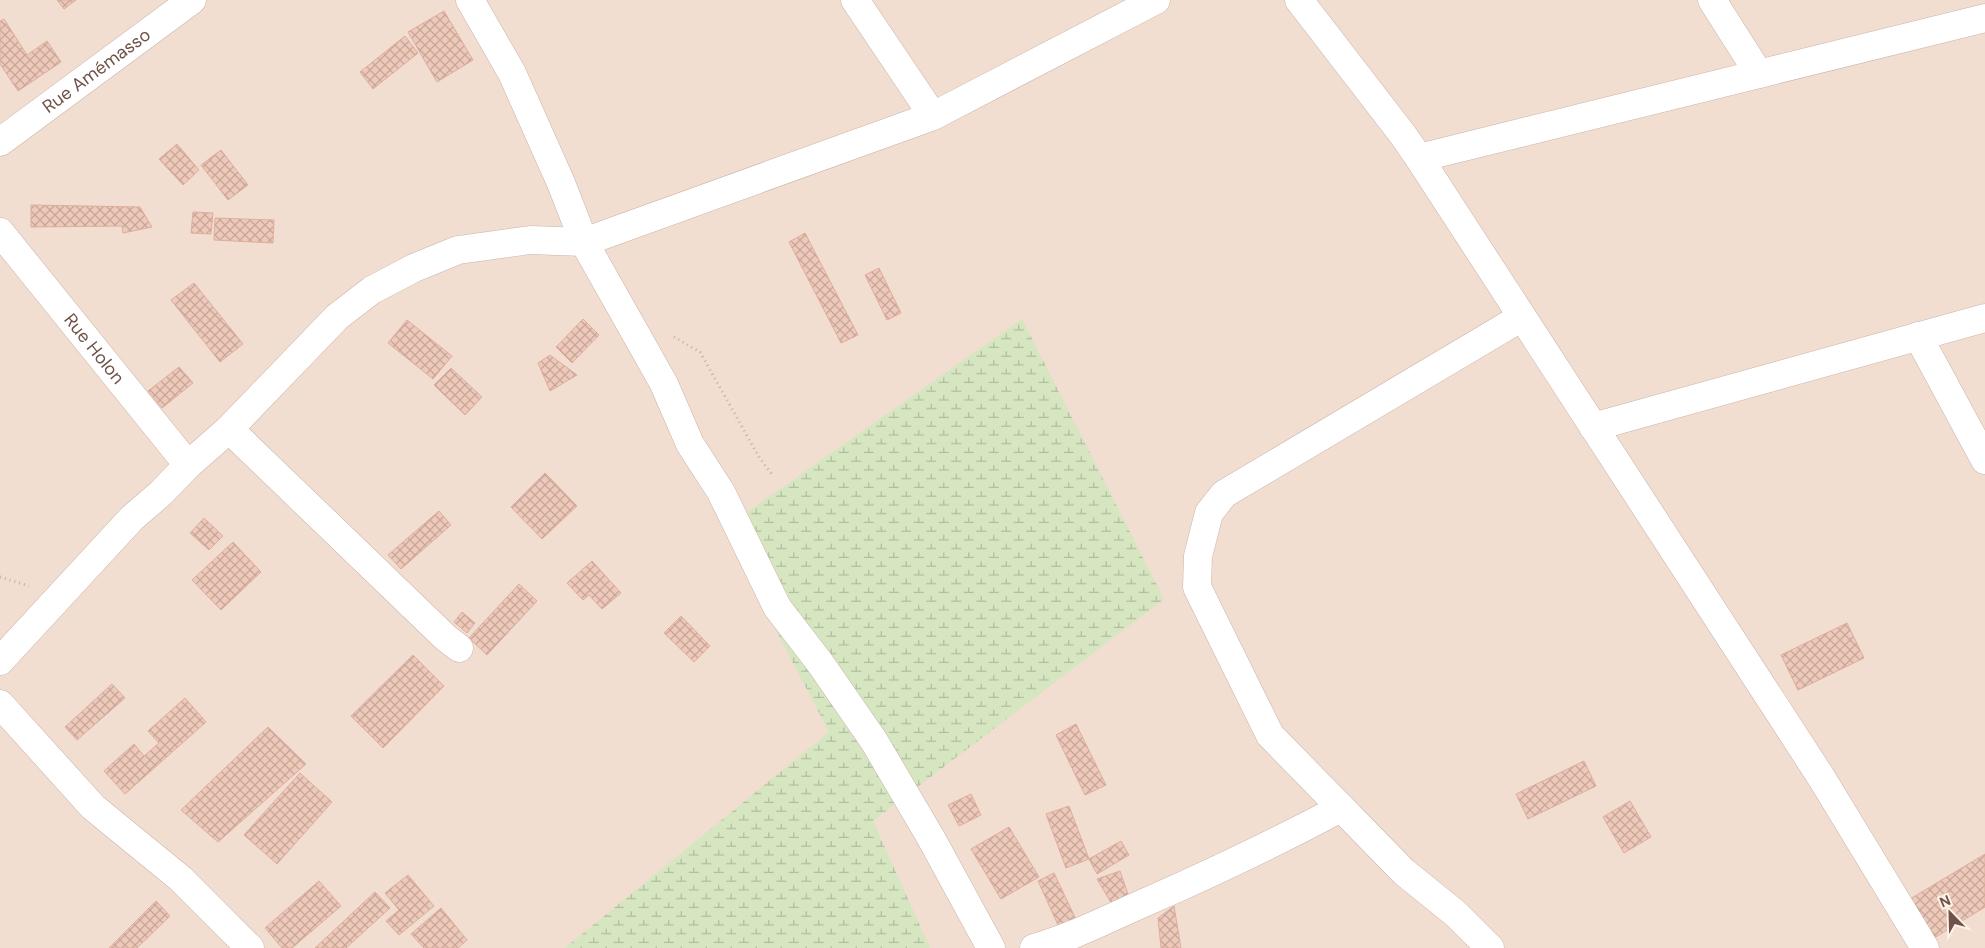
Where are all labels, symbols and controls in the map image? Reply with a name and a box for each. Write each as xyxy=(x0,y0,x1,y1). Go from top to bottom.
street label: Rue Amémasso xyxy=(38,23,155,119)
street label: Rue Holon xyxy=(58,308,130,389)
north arrow xyxy=(1925,888,1975,938)
text: N xyxy=(1937,891,1953,911)

